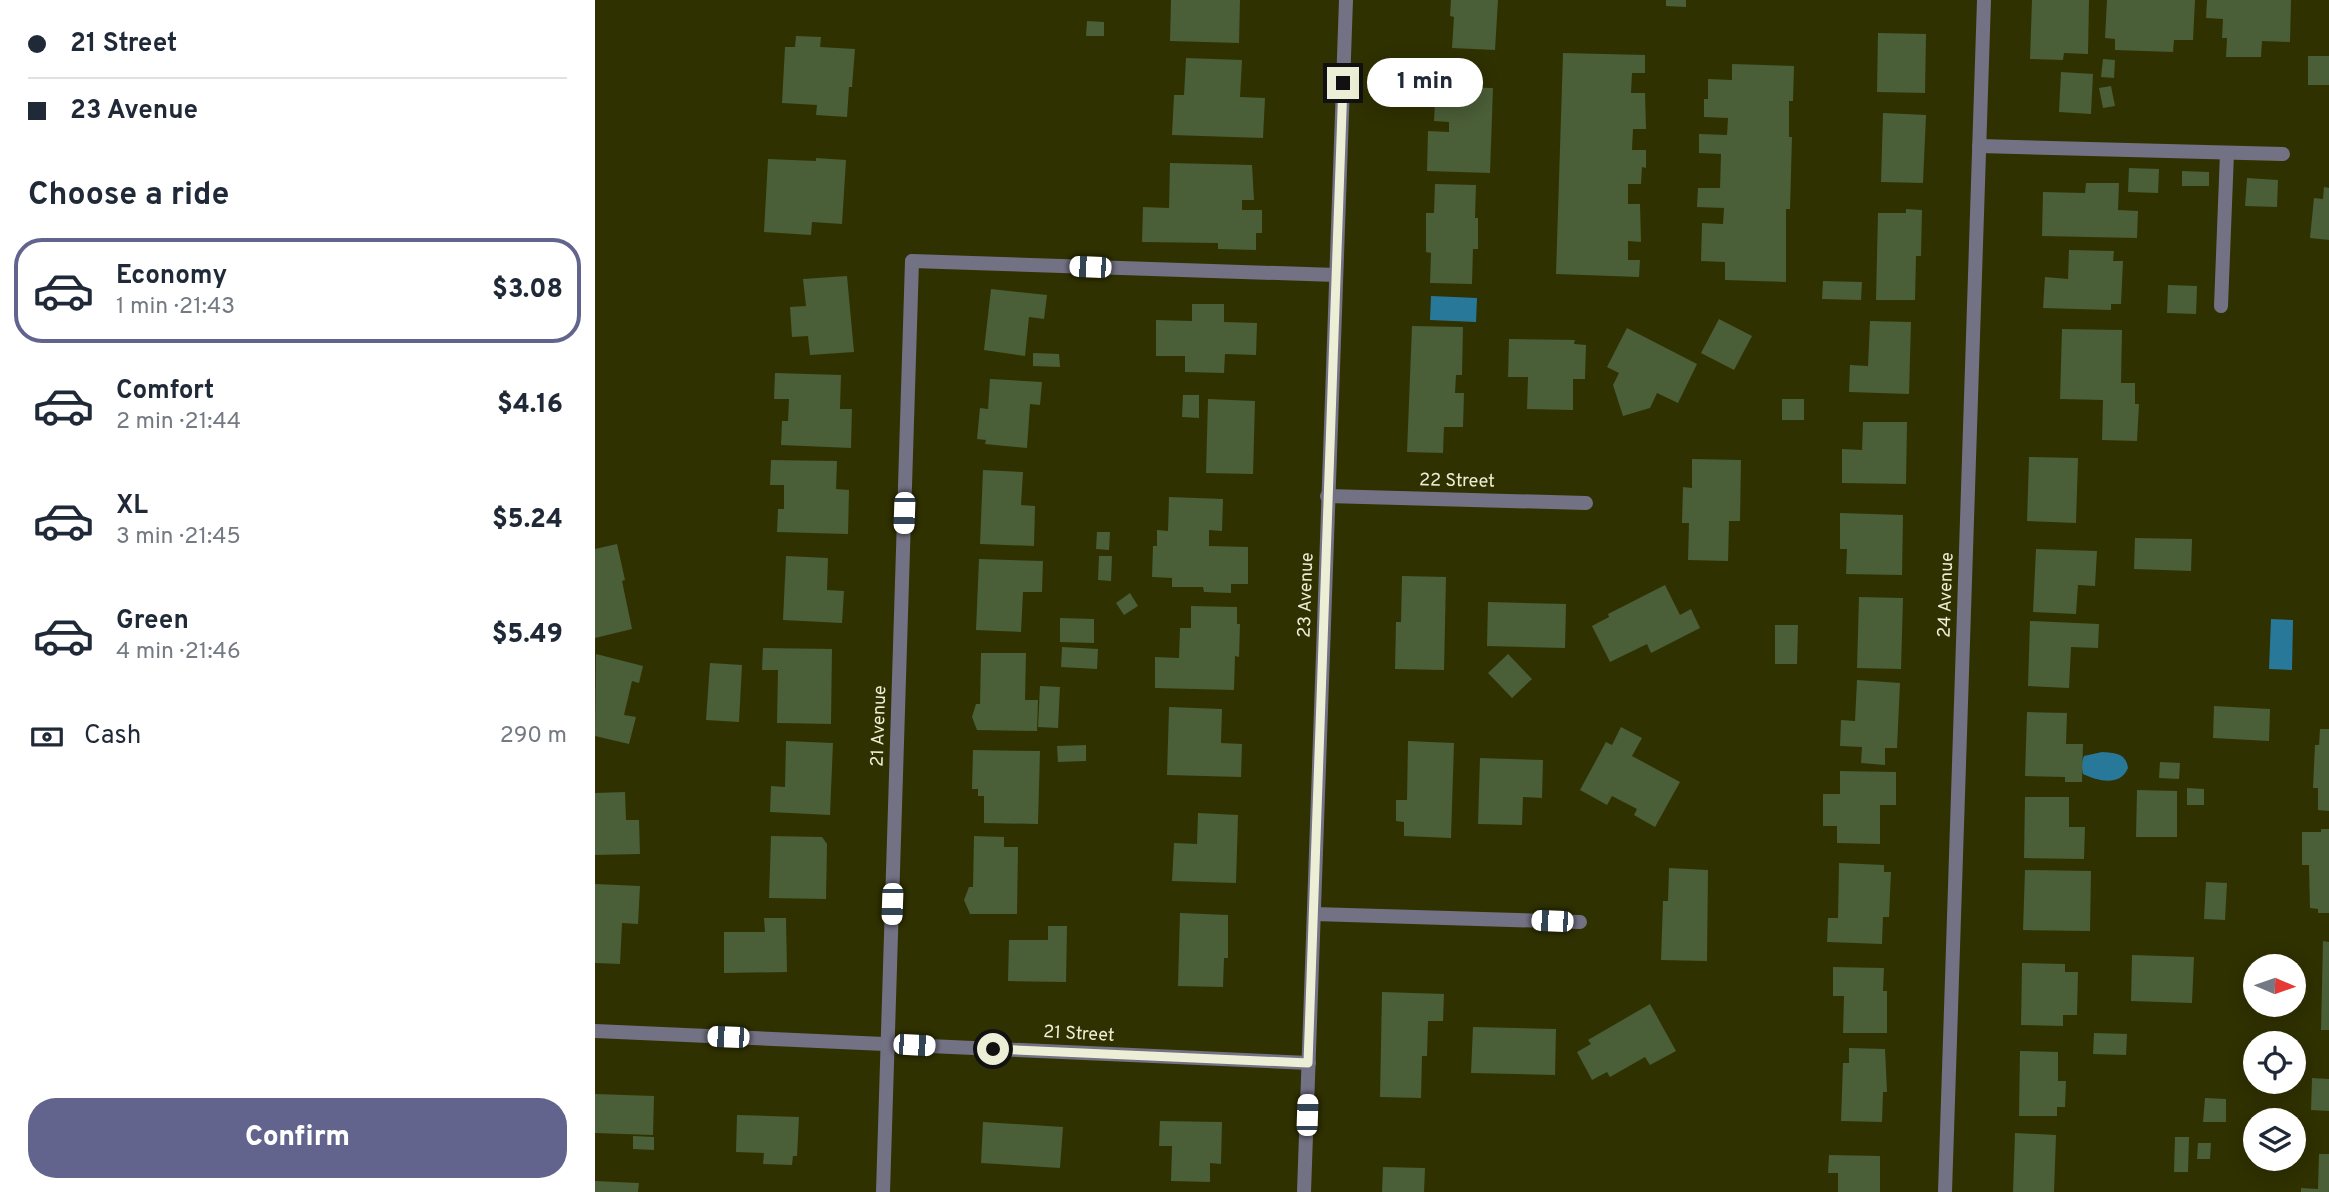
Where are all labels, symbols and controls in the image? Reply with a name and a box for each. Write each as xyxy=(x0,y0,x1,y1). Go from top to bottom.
text: 21 Street xyxy=(70,28,177,61)
callout: 1 min xyxy=(1367,58,1483,108)
route end xyxy=(1327,67,1359,99)
text: 1 min xyxy=(1397,68,1453,97)
text: 23 Avenue xyxy=(70,95,198,128)
text: Choose a ride xyxy=(28,176,229,216)
car xyxy=(1069,256,1112,278)
icon: car xyxy=(32,259,95,322)
text: Economy xyxy=(116,260,227,293)
text: $3.08 xyxy=(492,274,563,307)
text: 1 min · 21:43 xyxy=(116,293,235,322)
icon: car xyxy=(32,374,95,437)
text: Comfort xyxy=(116,375,214,408)
text: $4.16 xyxy=(497,389,563,422)
text: 2 min · 21:44 xyxy=(116,408,241,437)
street label: 22 Street xyxy=(1419,469,1495,494)
icon: car xyxy=(32,489,95,552)
text: XL xyxy=(116,490,148,523)
car xyxy=(893,492,916,534)
text: $5.24 xyxy=(492,504,563,537)
text: 3 min · 21:45 xyxy=(116,523,241,552)
street label: 23 Avenue xyxy=(1294,552,1319,638)
street label: 24 Avenue xyxy=(1934,552,1959,638)
icon: car xyxy=(32,604,95,667)
text: Green xyxy=(116,605,189,638)
text: $5.49 xyxy=(492,619,563,652)
text: 4 min · 21:46 xyxy=(116,638,241,667)
street label: 21 Avenue xyxy=(867,685,892,767)
icon: cash xyxy=(28,718,66,756)
text: Cash xyxy=(84,720,141,753)
text: 290 m xyxy=(500,722,567,751)
car xyxy=(881,883,904,925)
car xyxy=(1531,910,1574,932)
north arrow xyxy=(2243,954,2307,1017)
map controls xyxy=(2243,954,2306,1171)
street label: 21 Street xyxy=(1043,1021,1115,1048)
car xyxy=(707,1026,750,1048)
button: locate xyxy=(2243,1031,2306,1094)
car xyxy=(893,1033,936,1057)
route start xyxy=(977,1033,1009,1065)
car xyxy=(1296,1094,1319,1136)
button: Confirm xyxy=(28,1098,567,1178)
button: layers xyxy=(2243,1108,2306,1171)

